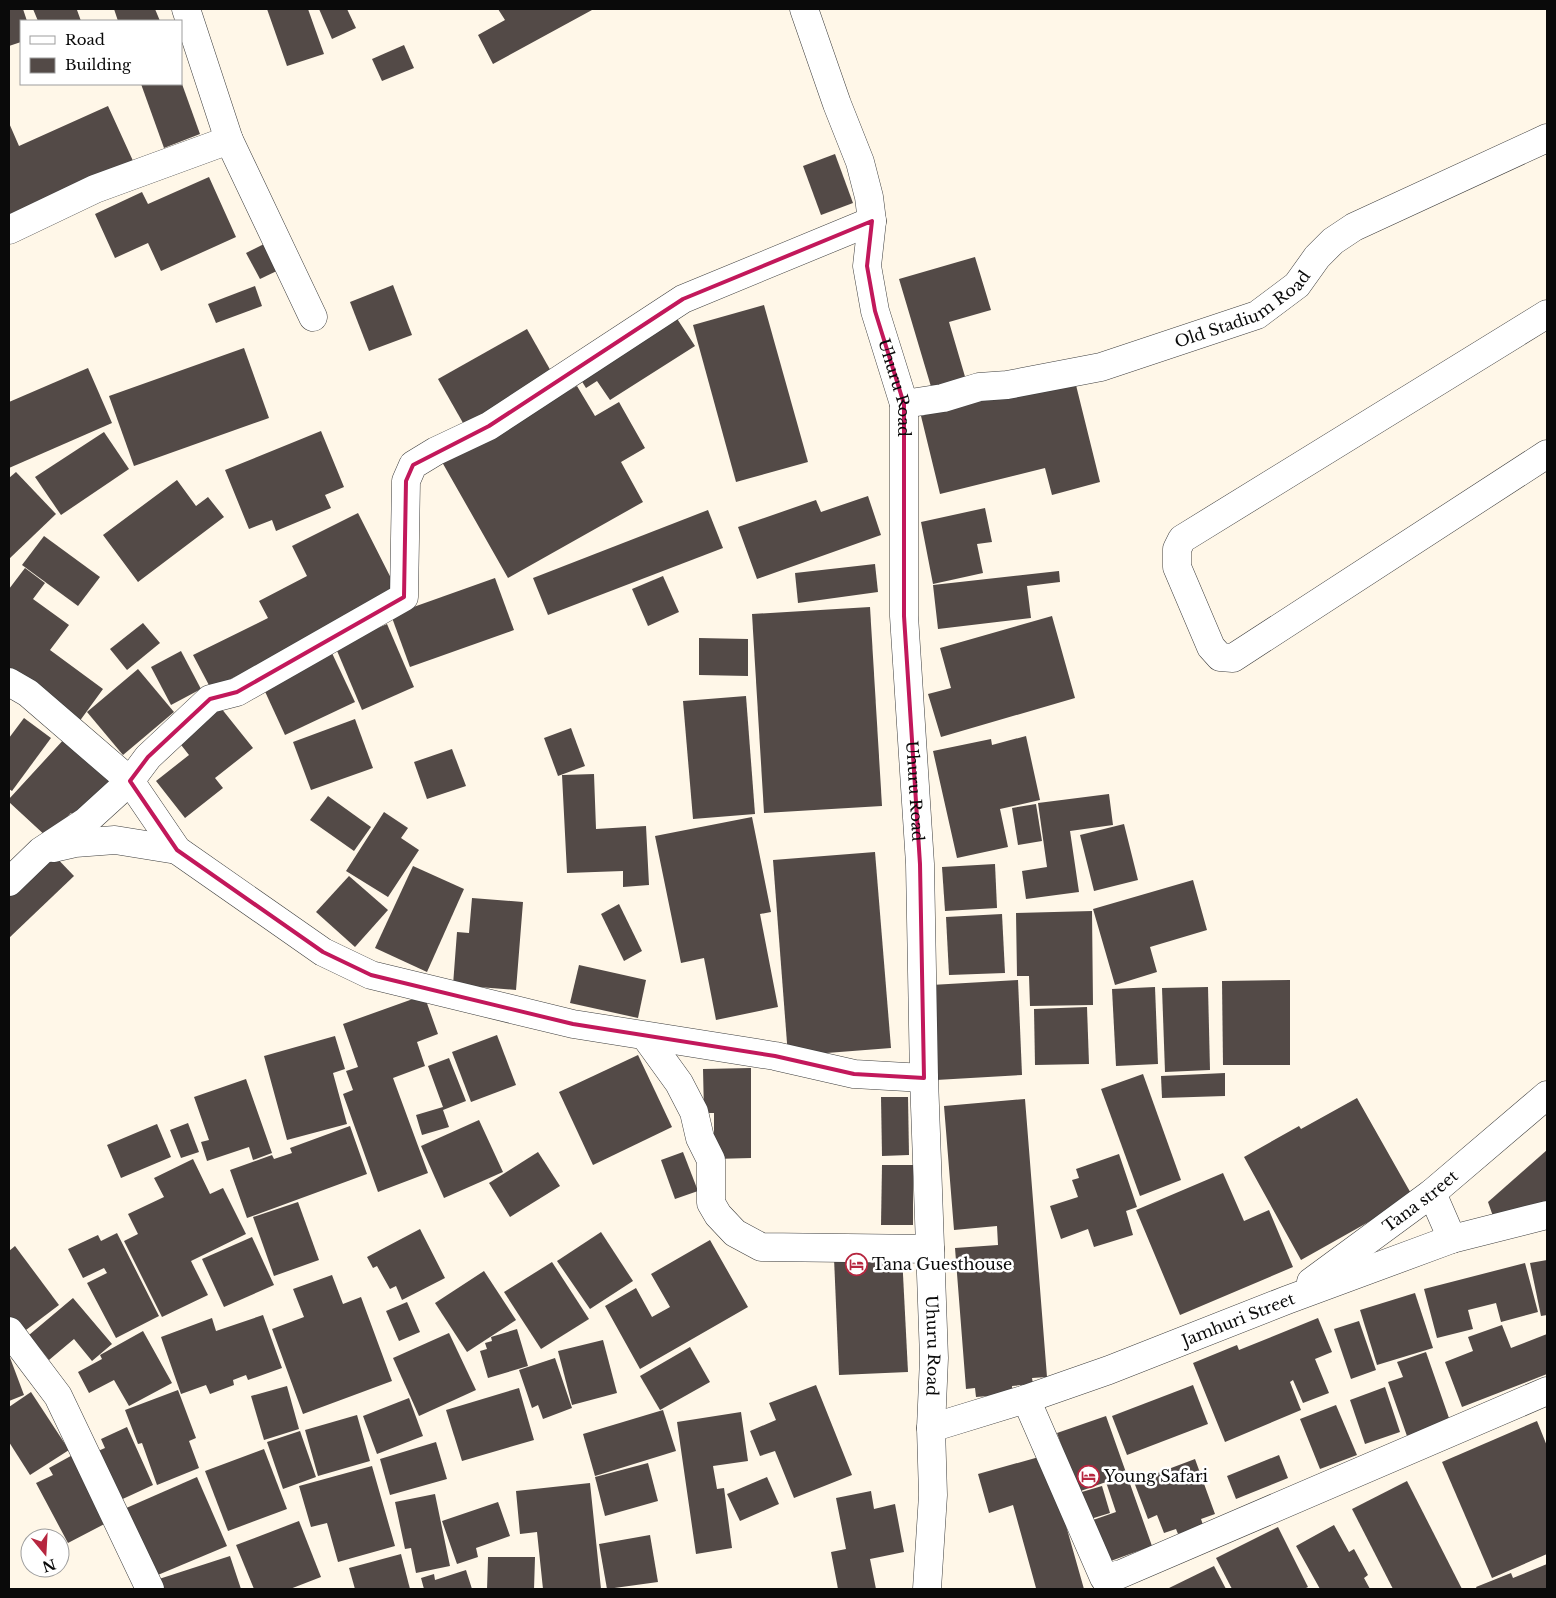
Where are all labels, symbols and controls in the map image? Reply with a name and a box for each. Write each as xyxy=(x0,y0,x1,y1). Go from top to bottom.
legend xyxy=(20,20,182,85)
text: Road xyxy=(65,30,105,49)
text: Building xyxy=(65,55,132,74)
street label: Old Stadium Road xyxy=(1172,266,1314,352)
street label: Uhuru Road xyxy=(874,336,915,437)
street label: Uhuru Road xyxy=(902,740,929,842)
street label: Tana street xyxy=(1379,1166,1462,1236)
hotel icon: Tana Guesthouse xyxy=(844,1252,868,1276)
place label: Tana Guesthouse xyxy=(872,1254,1012,1274)
street label: Jamhuri Street xyxy=(1177,1288,1297,1351)
street label: Uhuru Road xyxy=(922,1295,944,1397)
hotel icon: Young Safari xyxy=(1076,1464,1100,1488)
place label: Young Safari xyxy=(1103,1466,1209,1486)
north arrow xyxy=(20,1528,70,1578)
text: N xyxy=(40,1555,58,1576)

